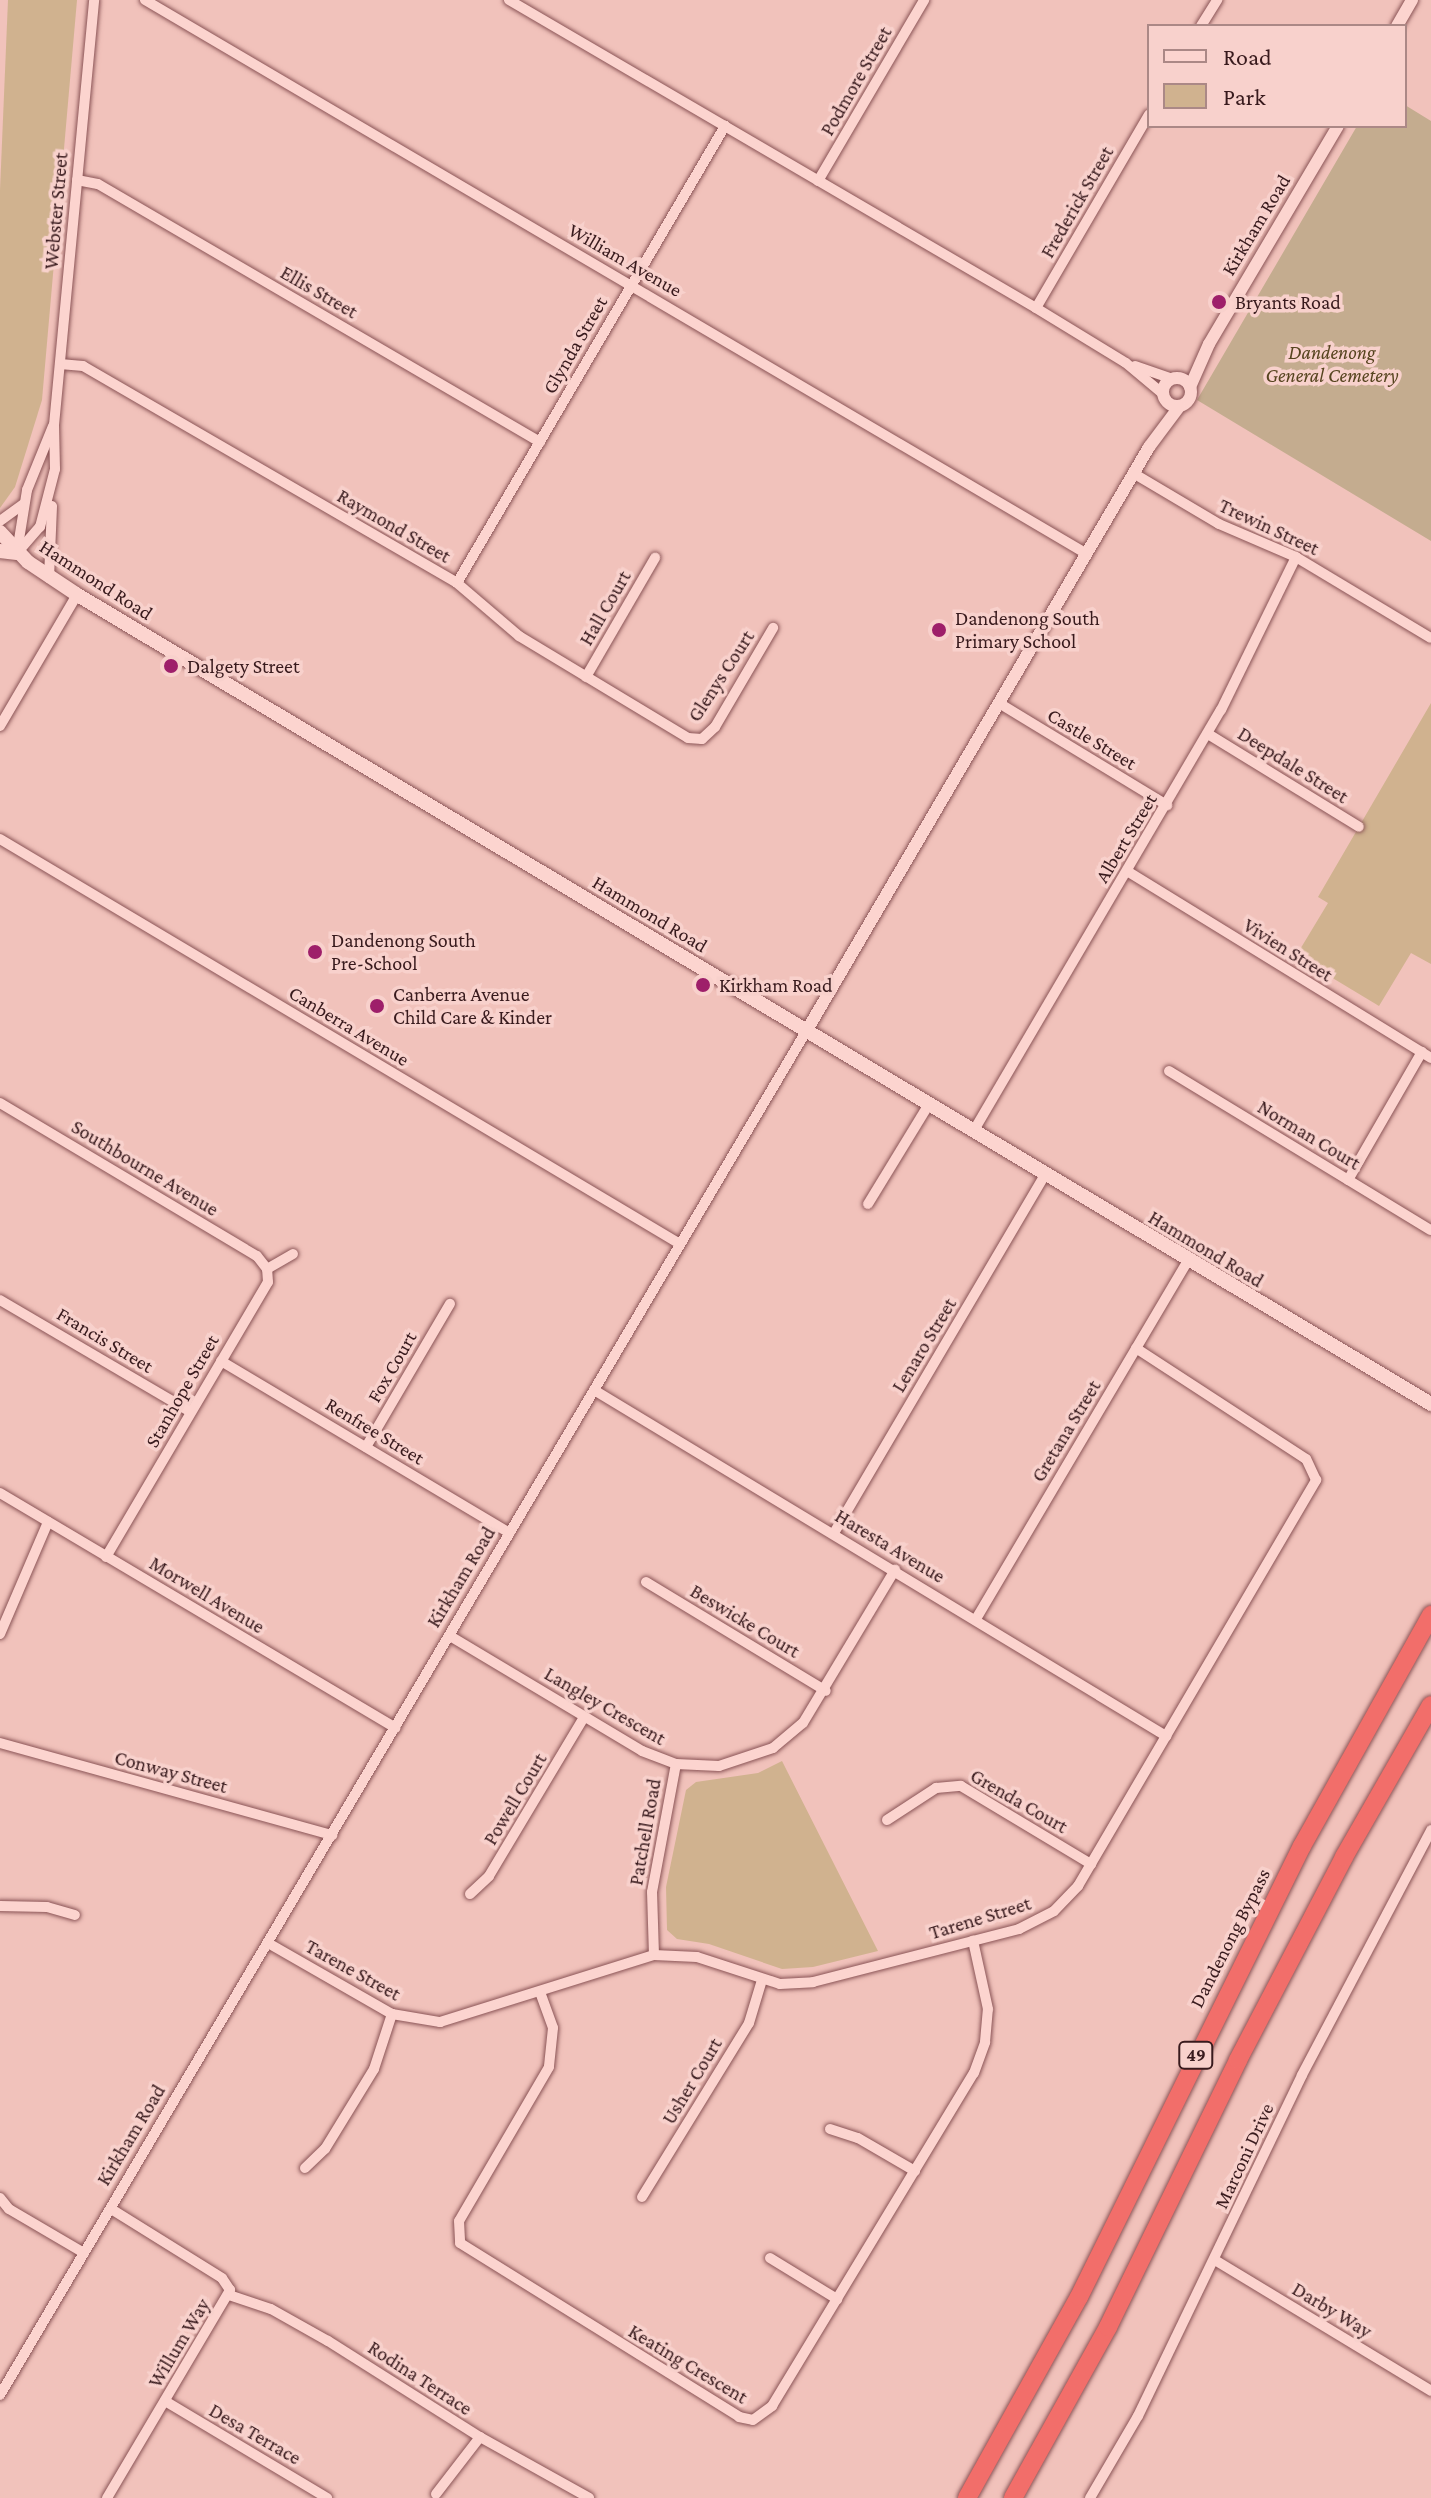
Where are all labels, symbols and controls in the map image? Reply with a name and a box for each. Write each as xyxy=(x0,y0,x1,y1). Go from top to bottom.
street label: Podmore Street xyxy=(815,22,897,140)
legend xyxy=(1147,24,1407,128)
text: Road xyxy=(1223,43,1272,70)
text: Park xyxy=(1223,83,1266,110)
street label: Frederick Street xyxy=(1035,142,1119,262)
street label: Webster Street xyxy=(39,152,73,270)
street label: Kirkham Road xyxy=(1216,170,1296,280)
street label: William Avenue xyxy=(564,218,686,302)
street label: Ellis Street xyxy=(276,260,362,324)
place label: Bryants Road xyxy=(1235,290,1341,314)
street label: Glynda Street xyxy=(538,292,612,398)
marker: Bryants Road xyxy=(1210,293,1228,311)
park label: Dandenong General Cemetery xyxy=(1265,341,1399,388)
street label: Raymond Street xyxy=(333,484,455,568)
street label: Trewin Street xyxy=(1215,493,1323,561)
street label: Hammond Road xyxy=(35,535,157,625)
street label: Hall Court xyxy=(574,566,636,650)
place label: Dandenong South Primary School xyxy=(955,606,1100,653)
marker: Dandenong South Primary School xyxy=(930,621,948,639)
street label: Glenys Court xyxy=(683,626,759,726)
place label: Dalgety Street xyxy=(187,654,300,678)
marker: Dalgety Street xyxy=(162,657,180,675)
street label: Castle Street xyxy=(1043,703,1141,775)
street label: Deepdale Street xyxy=(1233,721,1353,809)
street label: Albert Street xyxy=(1090,789,1162,887)
street label: Hammond Road xyxy=(588,870,712,958)
street label: Vivien Street xyxy=(1239,913,1337,987)
place label: Dandenong South Pre-School xyxy=(331,928,476,975)
marker: Dandenong South Pre-School xyxy=(306,943,324,961)
place label: Kirkham Road xyxy=(719,973,833,997)
marker: Kirkham Road xyxy=(694,976,712,994)
street label: Canberra Avenue xyxy=(284,981,414,1071)
place label: Canberra Avenue Child Care & Kinder xyxy=(393,982,552,1029)
marker: Canberra Avenue Child Care & Kinder xyxy=(368,997,386,1015)
street label: Norman Court xyxy=(1253,1095,1365,1175)
street label: Southbourne Avenue xyxy=(67,1115,223,1221)
street label: Hammond Road xyxy=(1144,1205,1268,1293)
street label: Lenaro Street xyxy=(886,1293,962,1397)
street label: Francis Street xyxy=(52,1302,158,1378)
street label: Fox Court xyxy=(362,1327,422,1407)
street label: Stanhope Street xyxy=(140,1330,224,1452)
street label: Gretana Street xyxy=(1026,1376,1106,1486)
street label: Renfree Street xyxy=(321,1392,429,1470)
street label: Haresta Avenue xyxy=(831,1504,949,1588)
street label: Kirkham Road xyxy=(421,1522,501,1632)
street label: Morwell Avenue xyxy=(145,1551,269,1639)
street label: Beswicke Court xyxy=(686,1579,804,1663)
street label: Langley Crescent xyxy=(540,1662,670,1750)
street label: Conway Street xyxy=(112,1745,230,1799)
street label: Powell Court xyxy=(478,1749,552,1849)
street label: Grenda Court xyxy=(966,1764,1072,1838)
street label: Patchell Road xyxy=(624,1777,666,1887)
street label: Dandenong Bypass xyxy=(1185,1864,1275,2012)
street label: Tarene Street xyxy=(926,1891,1034,1945)
street label: Tarene Street xyxy=(301,1934,405,2006)
street label: Usher Court xyxy=(657,2033,727,2129)
road number: 49 xyxy=(1178,2041,1214,2069)
street label: Kirkham Road xyxy=(91,2080,171,2190)
street label: Marconi Drive xyxy=(1209,2099,1279,2213)
street label: Darby Way xyxy=(1288,2277,1376,2343)
street label: Willum Way xyxy=(143,2294,215,2392)
street label: Keating Crescent xyxy=(624,2319,752,2409)
street label: Rodina Terrace xyxy=(363,2335,477,2421)
street label: Desa Terrace xyxy=(205,2398,305,2470)

